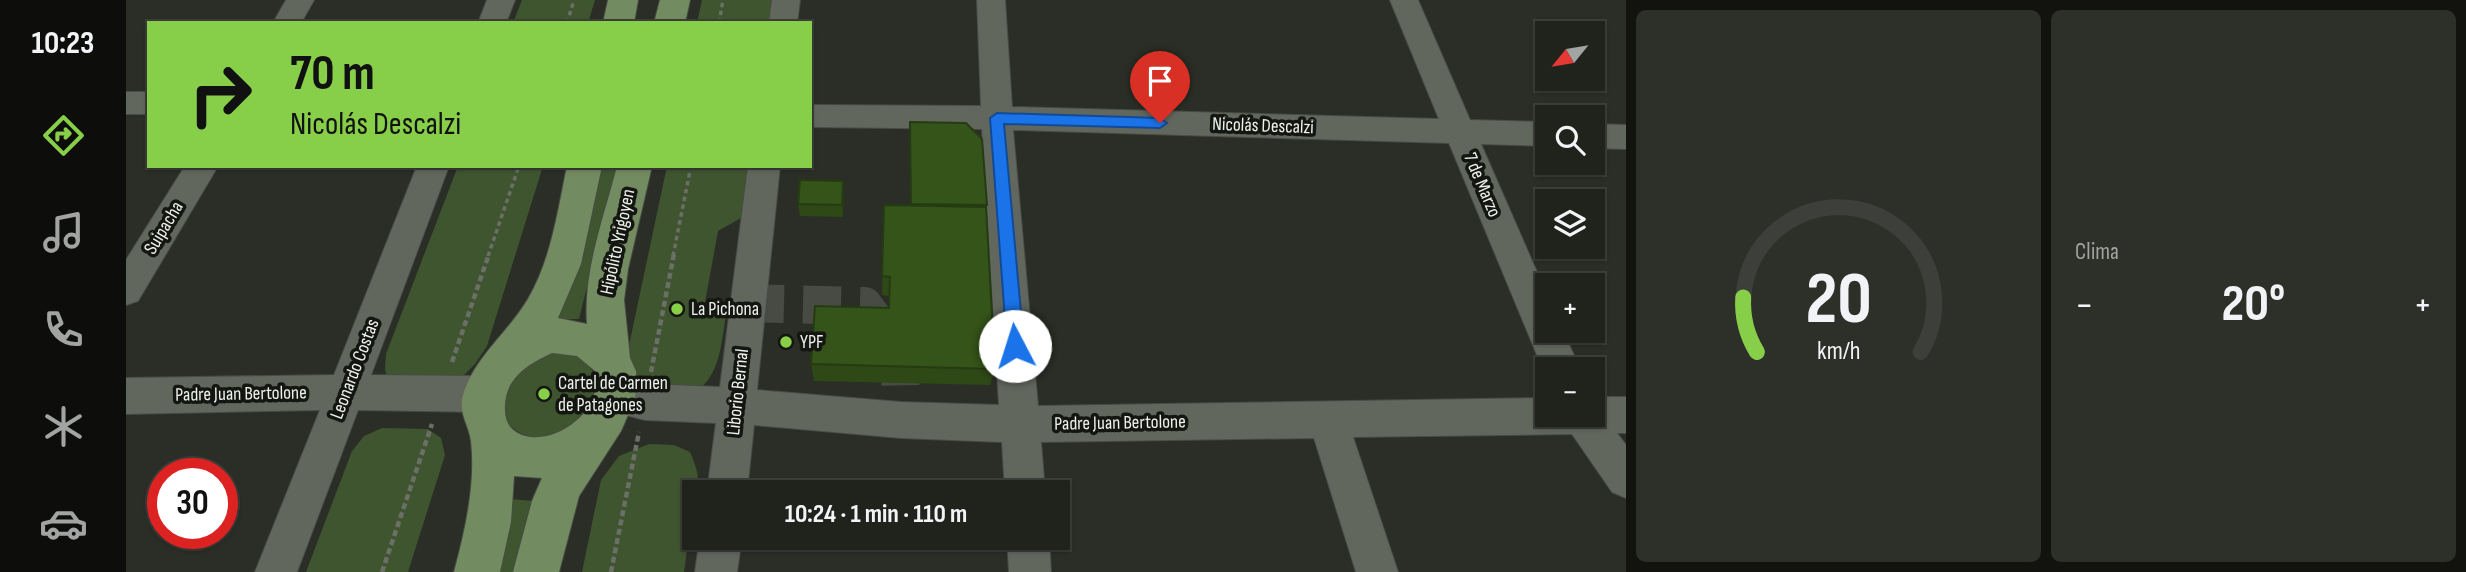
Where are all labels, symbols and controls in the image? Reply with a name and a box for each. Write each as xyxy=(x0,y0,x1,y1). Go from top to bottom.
north arrow xyxy=(1535,21,1605,91)
map controls xyxy=(1535,21,1605,427)
text: 10:23 xyxy=(32,24,94,63)
text: 70 m xyxy=(290,45,375,104)
icon: right xyxy=(175,49,266,140)
pin xyxy=(1130,51,1190,123)
icon: arrive xyxy=(1141,62,1179,100)
text: Nicolás Descalzi xyxy=(290,105,461,144)
button: search xyxy=(1535,105,1605,175)
icon: directions xyxy=(39,111,88,160)
street label: Nicolás Descalzi xyxy=(1212,113,1314,139)
street label: 7 de Marzo xyxy=(1458,149,1506,221)
street label: Hipólito Yrigoyen xyxy=(596,187,640,297)
button: layers xyxy=(1535,189,1605,259)
street label: Suipacha xyxy=(139,197,189,259)
icon: music xyxy=(39,208,88,257)
text: Clima xyxy=(2075,238,2119,266)
text: 20 xyxy=(1805,256,1872,344)
button: + xyxy=(1535,273,1605,343)
text: 20° xyxy=(2222,273,2285,336)
text: − xyxy=(2075,283,2094,328)
text: + xyxy=(2413,283,2432,328)
place label: La Pichona xyxy=(691,298,759,321)
marker: La Pichona xyxy=(669,301,685,317)
icon: phone xyxy=(39,305,88,354)
position arrow xyxy=(978,309,1052,383)
street label: Leonardo Costas xyxy=(325,316,385,422)
place label: YPF xyxy=(800,331,823,354)
marker: YPF xyxy=(778,334,794,350)
text: km/h xyxy=(1817,336,1860,367)
street label: Liborio Bernal xyxy=(722,348,754,436)
button: − xyxy=(1535,357,1605,427)
place label: Cartel de Carmen de Patagones xyxy=(558,372,668,417)
street label: Padre Juan Bertolone xyxy=(175,381,307,407)
marker: Cartel de Carmen de Patagones xyxy=(536,386,552,402)
icon: climate xyxy=(39,402,88,451)
street label: Padre Juan Bertolone xyxy=(1054,410,1186,436)
speed limit sign: 30 xyxy=(147,458,238,549)
icon: car xyxy=(39,499,88,548)
text: 10:24 · 1 min · 110 m xyxy=(785,499,967,530)

